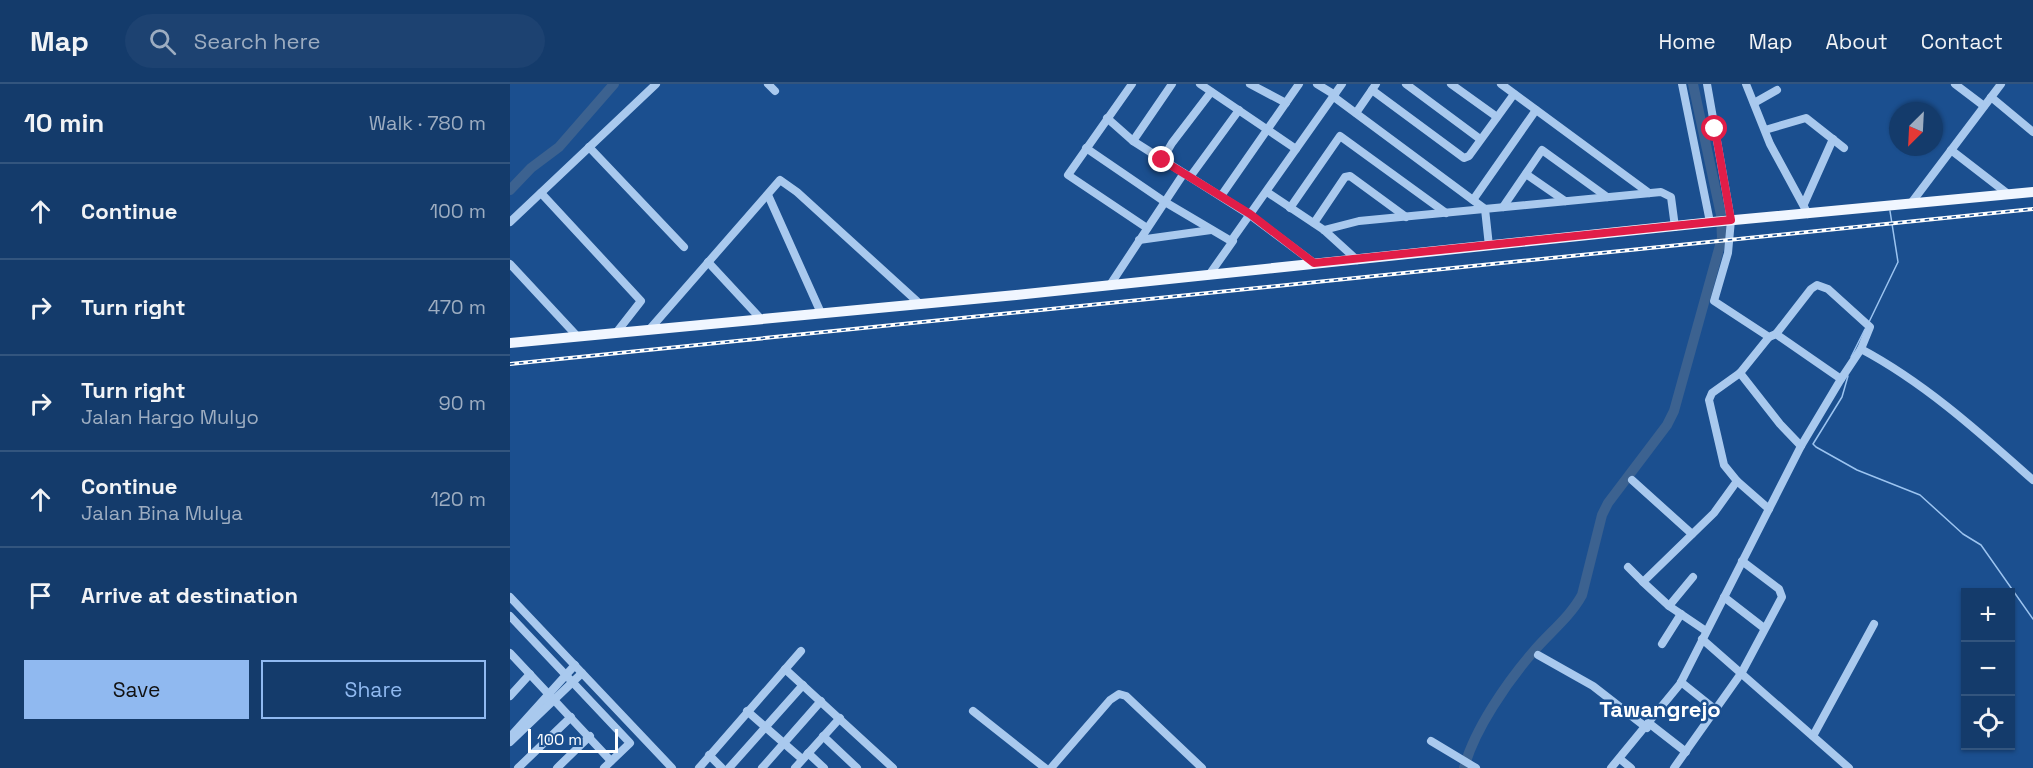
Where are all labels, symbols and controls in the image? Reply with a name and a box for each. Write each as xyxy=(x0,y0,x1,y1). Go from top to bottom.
search box xyxy=(125,14,545,68)
text: Map xyxy=(30,23,89,59)
icon: search xyxy=(146,25,179,58)
text: Search here xyxy=(194,27,321,55)
text: Home xyxy=(1658,28,1716,55)
text: Map xyxy=(1749,28,1793,55)
text: About xyxy=(1826,28,1888,55)
text: Contact xyxy=(1921,28,2003,55)
north arrow xyxy=(1889,102,1943,156)
text: 10 min xyxy=(24,106,104,140)
text: Walk · 780 m xyxy=(369,110,486,136)
route start xyxy=(1701,115,1727,141)
route end xyxy=(1148,146,1174,172)
icon: ahead xyxy=(24,195,57,228)
text: Continue xyxy=(81,197,177,225)
text: 100 m xyxy=(430,198,486,224)
icon: right xyxy=(24,291,57,324)
text: Turn right xyxy=(81,293,186,321)
text: 470 m xyxy=(428,294,486,320)
text: Turn right xyxy=(81,376,186,404)
icon: right xyxy=(24,387,57,420)
text: 90 m xyxy=(439,390,486,416)
text: Jalan Hargo Mulyo xyxy=(81,404,259,430)
text: Continue xyxy=(81,472,177,500)
icon: ahead xyxy=(24,483,57,516)
text: 120 m xyxy=(430,486,486,512)
text: Jalan Bina Mulya xyxy=(81,500,243,526)
icon: arrive xyxy=(24,579,57,612)
text: Arrive at destination xyxy=(81,581,298,609)
map controls xyxy=(1961,588,2015,750)
button: + xyxy=(1961,588,2015,642)
button: − xyxy=(1961,642,2015,696)
button: Save xyxy=(24,660,249,719)
button: Share xyxy=(261,660,486,719)
district label: Tawangrejo xyxy=(1599,695,1721,723)
button: locate xyxy=(1961,696,2015,750)
scale bar xyxy=(528,726,618,754)
text: 100 m xyxy=(537,729,582,750)

